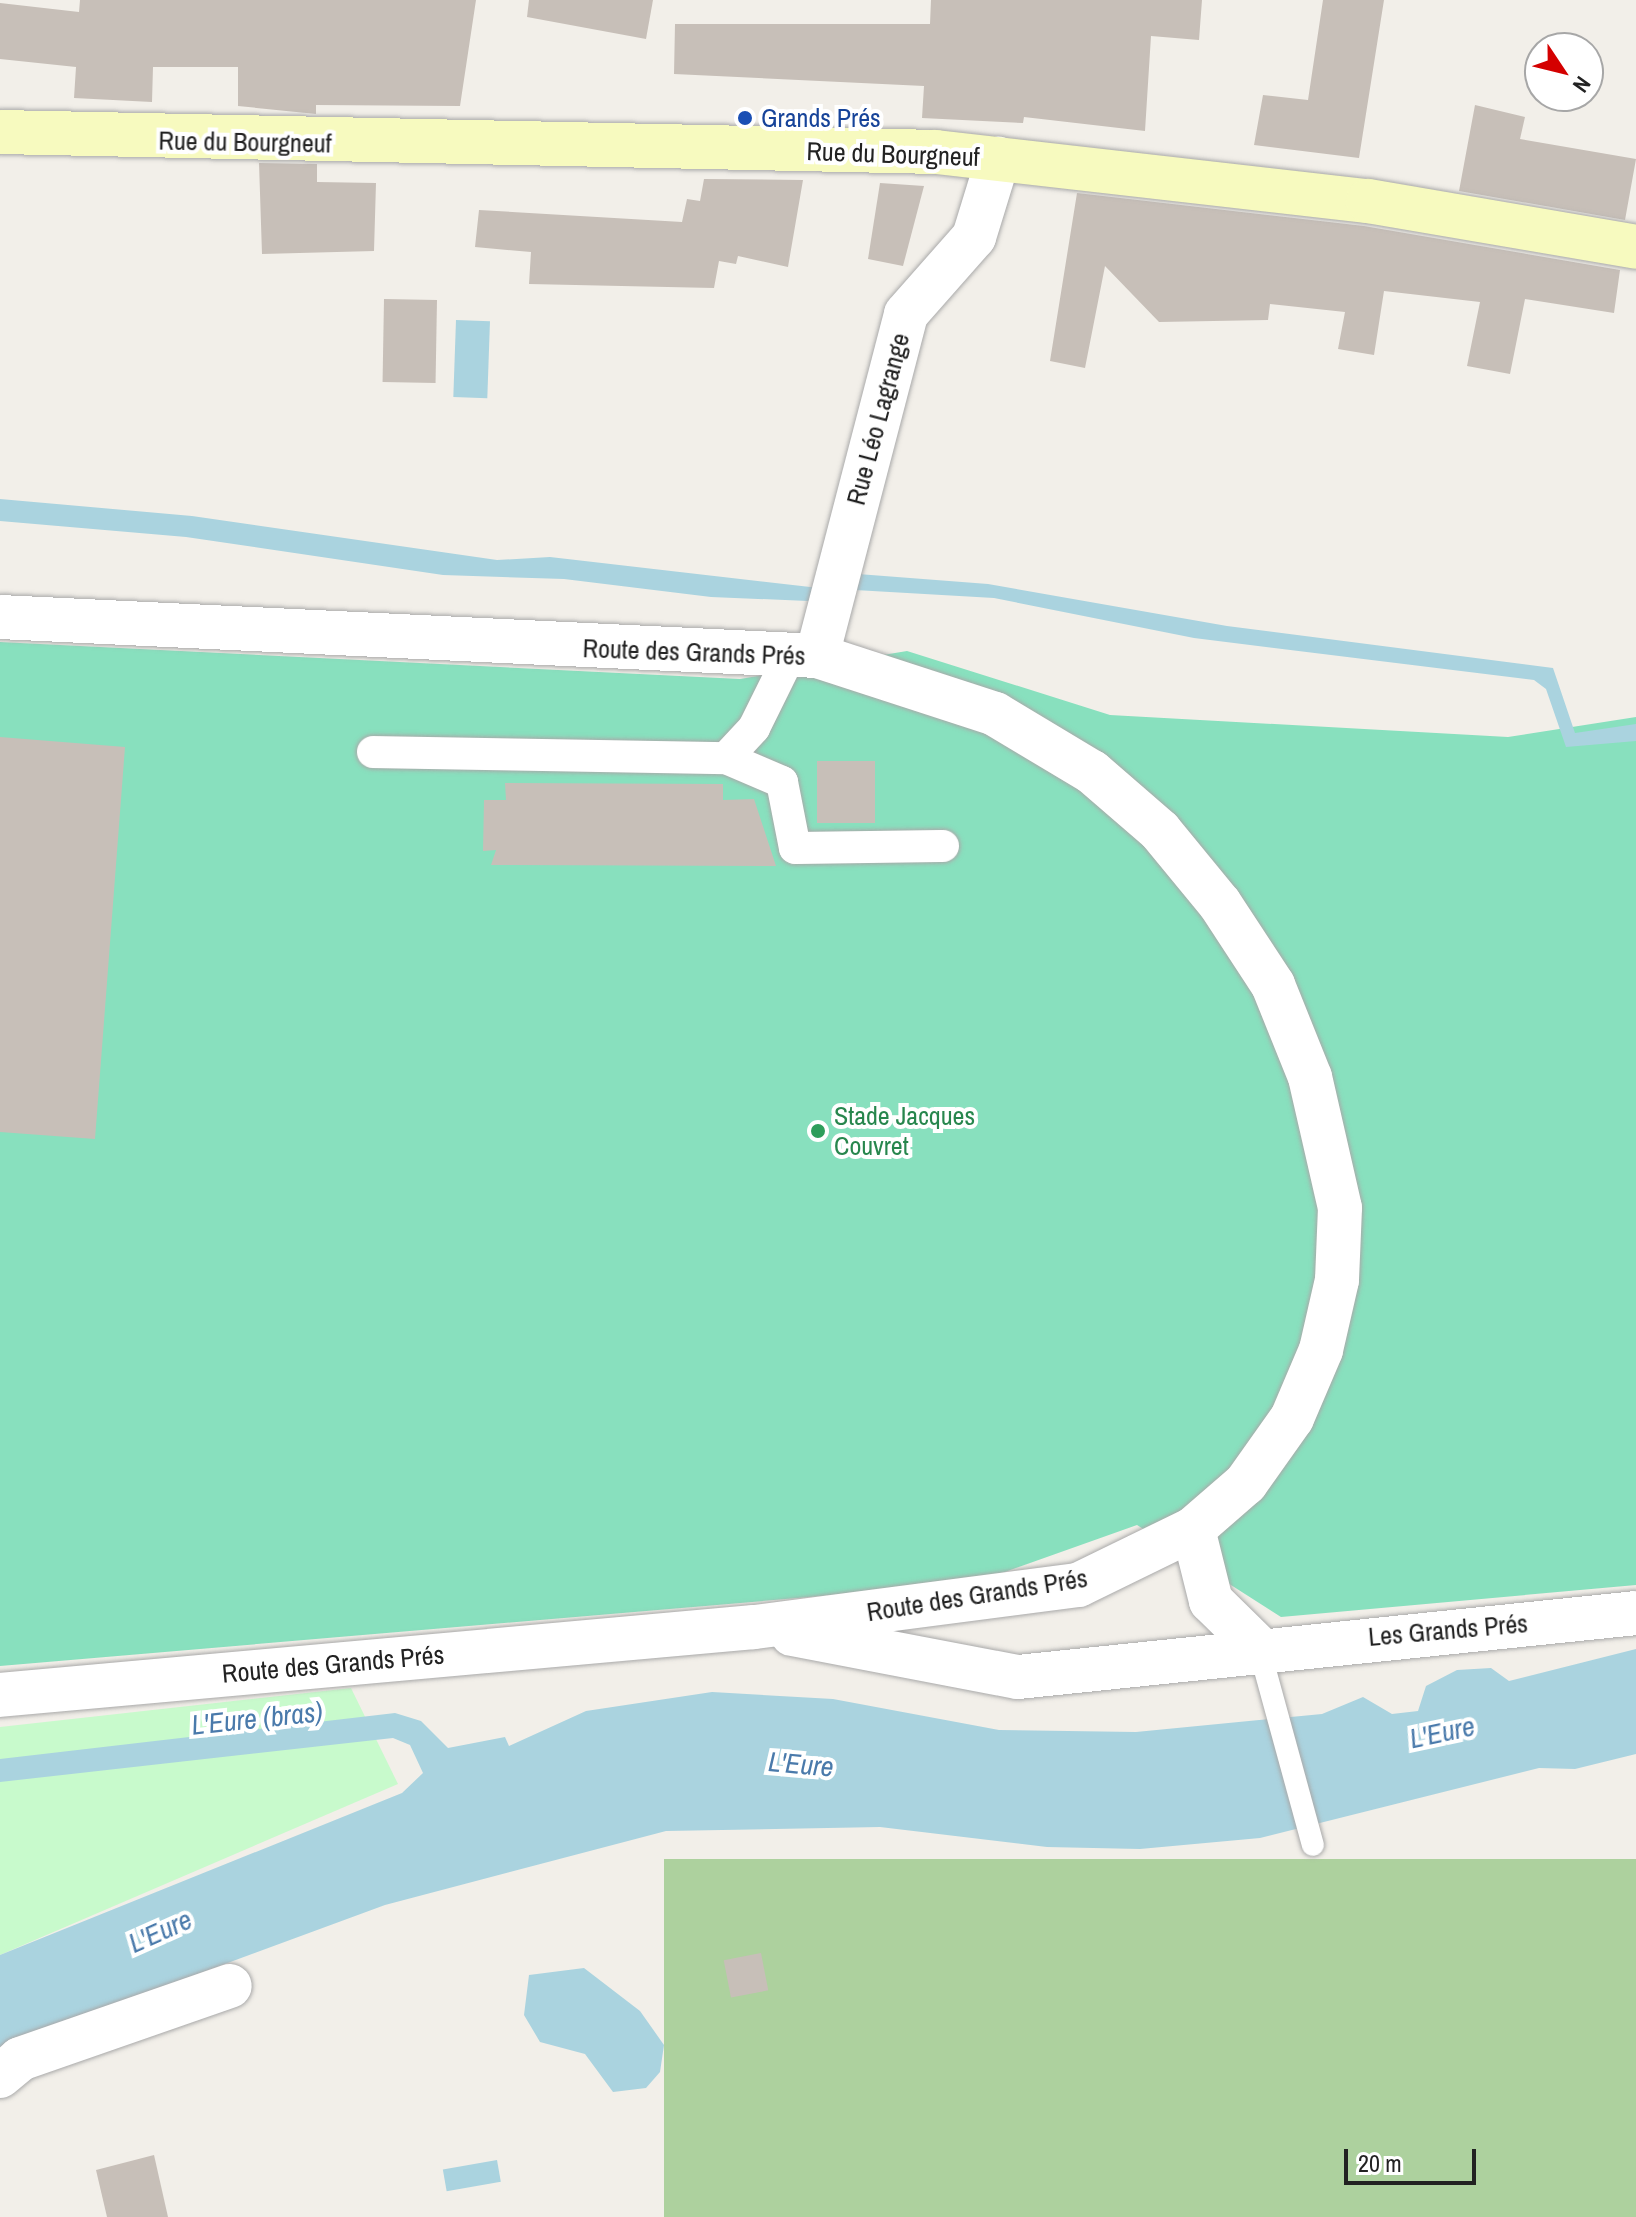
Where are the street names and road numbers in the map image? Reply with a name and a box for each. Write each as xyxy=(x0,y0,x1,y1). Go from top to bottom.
street label: Rue du Bourgneuf xyxy=(158,125,332,159)
street label: Rue du Bourgneuf xyxy=(806,135,980,173)
street label: Rue Léo Lagrange xyxy=(840,330,916,508)
street label: Route des Grands Prés xyxy=(582,633,806,671)
street label: Route des Grands Prés xyxy=(865,1562,1089,1628)
street label: Les Grands Prés xyxy=(1367,1607,1529,1653)
street label: Route des Grands Prés xyxy=(221,1639,445,1689)

